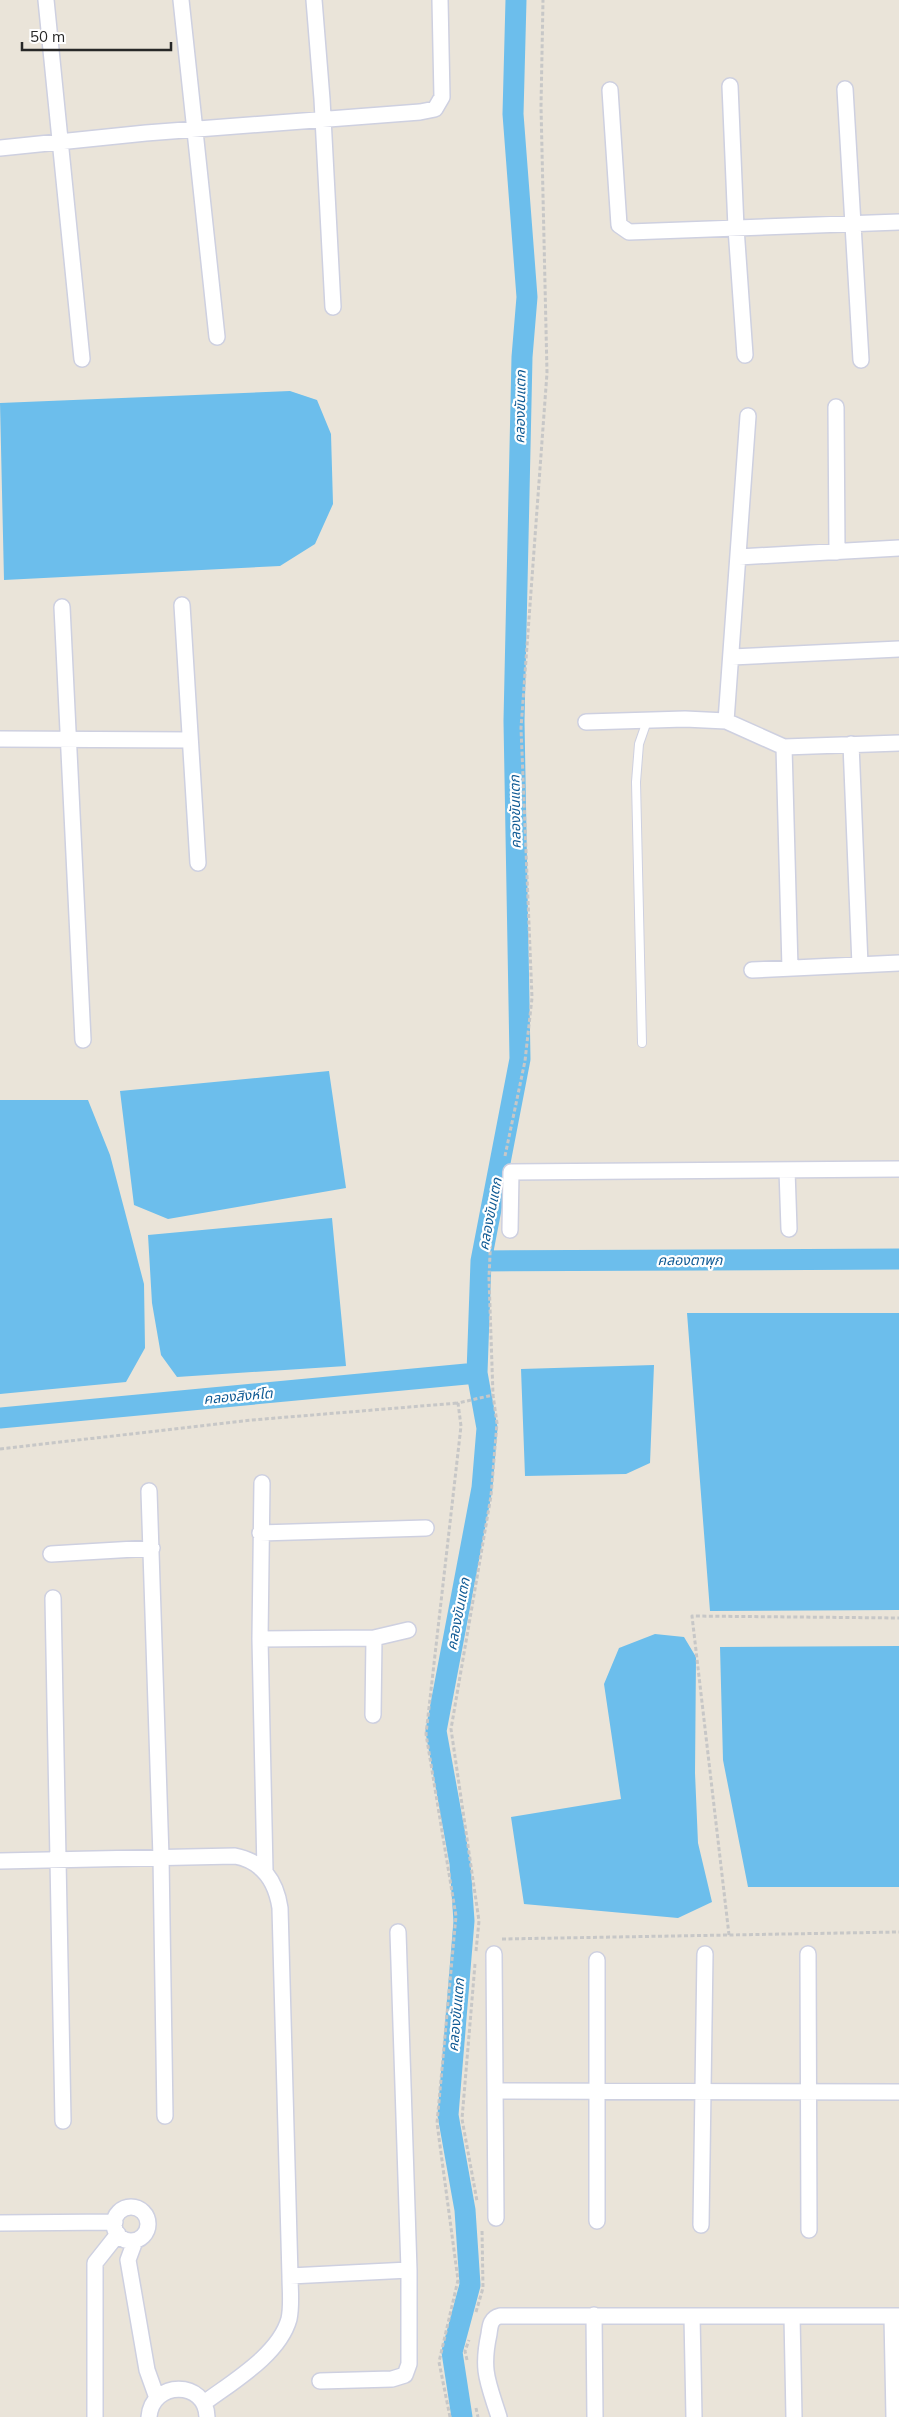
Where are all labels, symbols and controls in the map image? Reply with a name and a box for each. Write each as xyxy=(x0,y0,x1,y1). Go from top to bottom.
scale bar xyxy=(22,20,171,52)
text: 50 m xyxy=(30,27,65,46)
water label: คลองขันแตก xyxy=(510,369,530,444)
water label: คลองขันแตก xyxy=(505,774,525,849)
water label: คลองขันแตก xyxy=(474,1176,506,1252)
water label: คลองตาพุก xyxy=(658,1251,723,1269)
water label: คลองสิงห์โต xyxy=(203,1384,274,1408)
water label: คลองขันแตก xyxy=(442,1576,474,1652)
water label: คลองขันแตก xyxy=(444,1977,468,2052)

